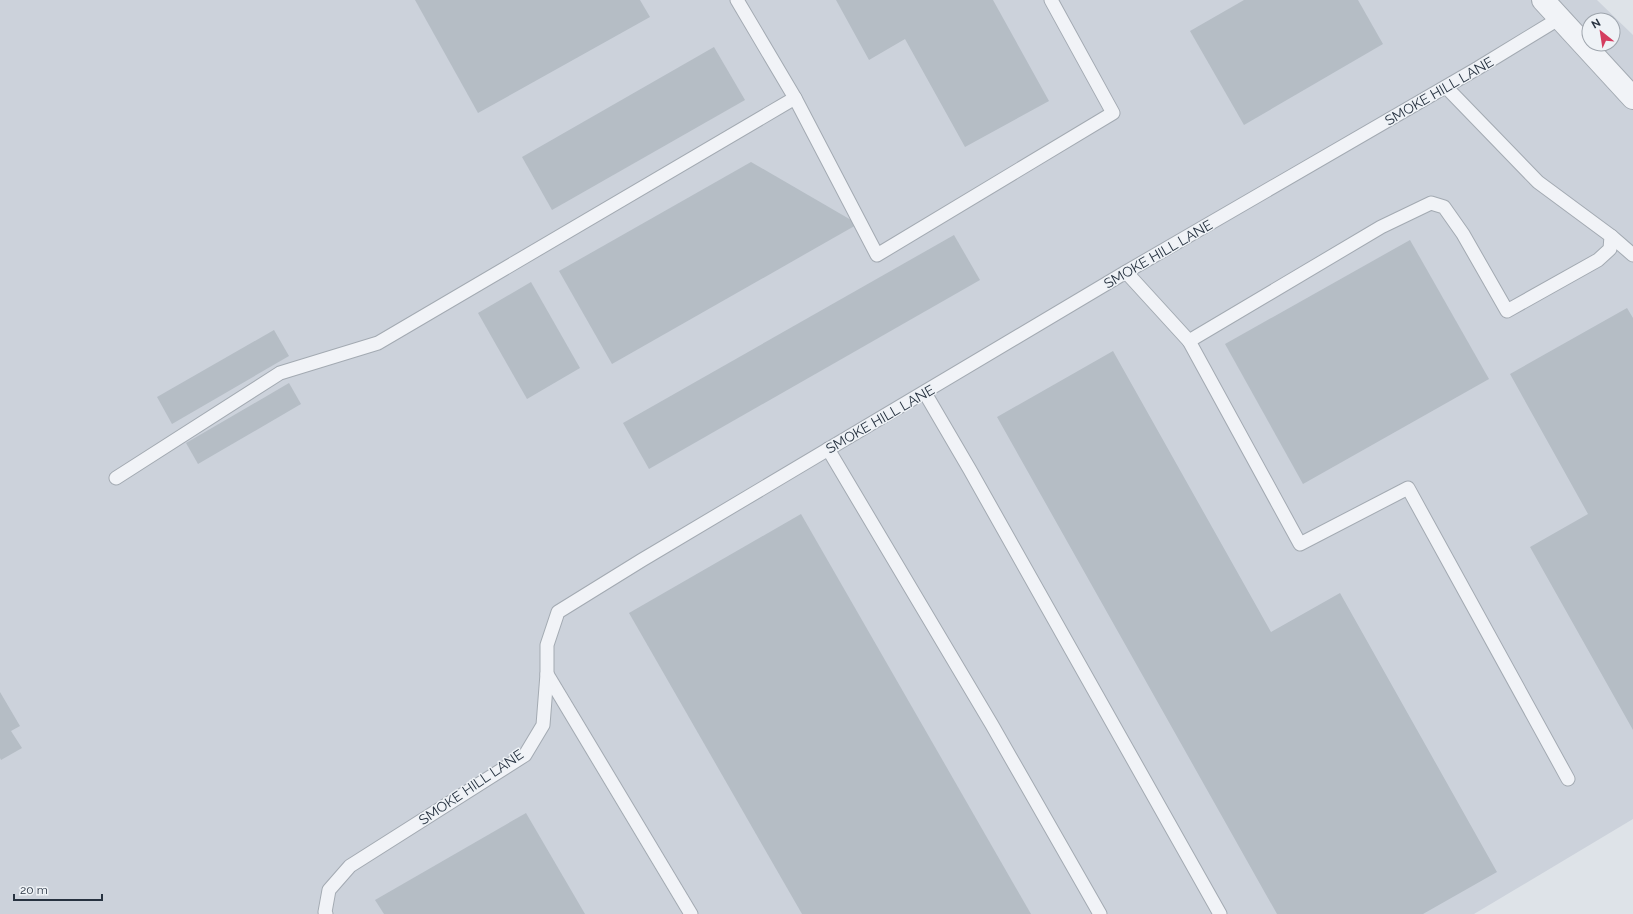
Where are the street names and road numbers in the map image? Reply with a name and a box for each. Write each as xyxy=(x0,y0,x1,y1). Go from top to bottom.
street label: SMOKE HILL LANE xyxy=(1382,53,1496,129)
street label: SMOKE HILL LANE xyxy=(1101,216,1215,292)
street label: SMOKE HILL LANE xyxy=(823,381,937,457)
street label: SMOKE HILL LANE xyxy=(416,746,526,828)

